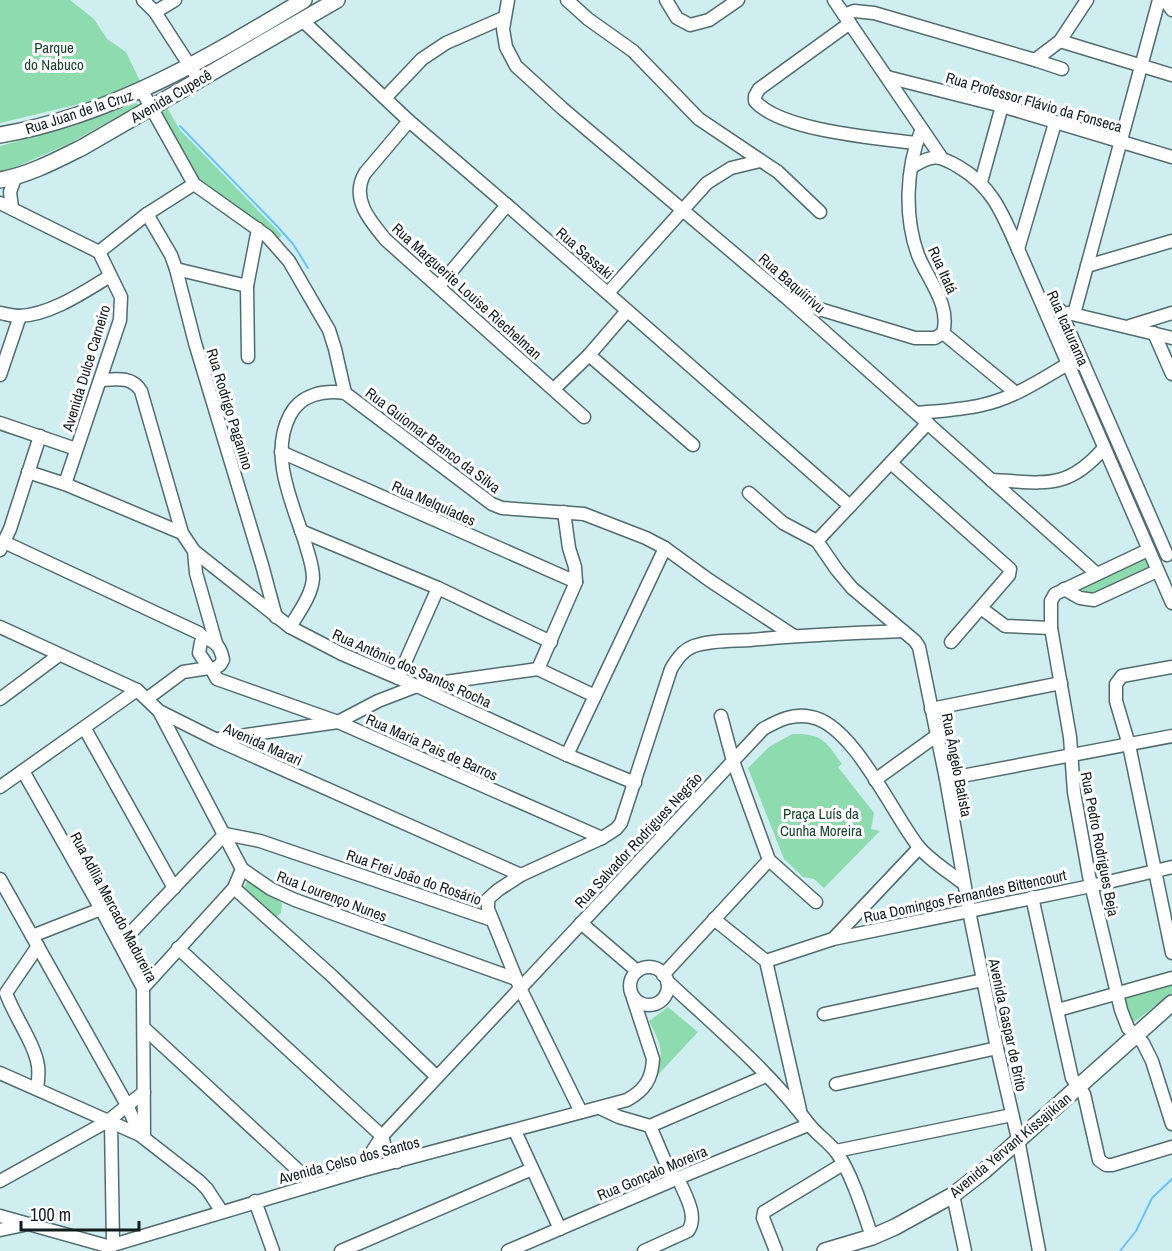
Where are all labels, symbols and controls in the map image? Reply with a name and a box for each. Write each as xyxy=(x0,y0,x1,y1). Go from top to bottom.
park label: Parque do Nabuco xyxy=(24,37,84,75)
street label: Avenida Cupecê xyxy=(126,64,216,128)
street label: Rua Professor Flávio da Fonseca xyxy=(943,67,1125,137)
street label: Rua Juan de la Cruz xyxy=(22,85,136,139)
street label: Rua Marguerite Louise Riechelman xyxy=(388,218,546,364)
street label: Rua Sassaki xyxy=(552,222,618,284)
street label: Rua Itatá xyxy=(923,243,963,297)
street label: Rua Baquiirivu xyxy=(754,248,830,318)
street label: Rua Icaturama xyxy=(1042,287,1094,369)
street label: Avenida Dulce Carneiro xyxy=(57,302,115,435)
street label: Rua Rodrigo Paganino xyxy=(202,346,258,472)
street label: Rua Guiomar Branco da Silva xyxy=(361,382,505,498)
street label: Rua Melquíades xyxy=(389,475,479,531)
street label: Rua Antônio dos Santos Rocha xyxy=(329,623,495,713)
street label: Rua Maria Pais de Barros xyxy=(363,708,501,786)
street label: Rua Ângelo Batista xyxy=(937,711,977,819)
street label: Avenida Marari xyxy=(219,717,306,771)
street label: Rua Salvador Rodrigues Negrão xyxy=(569,767,707,912)
street label: Rua Pedro Rodrigues Beja xyxy=(1076,770,1124,918)
park label: Praça Luís da Cunha Moreira xyxy=(780,803,862,841)
street label: Rua Adília Mercado Madureira xyxy=(65,828,163,986)
street label: Rua Frei João do Rosário xyxy=(344,844,484,910)
street label: Rua Domingos Fernandes Bittencourt xyxy=(862,864,1069,928)
street label: Rua Lourenço Nunes xyxy=(274,865,390,927)
street label: Avenida Gaspar de Brito xyxy=(983,956,1032,1093)
street label: Avenida Yervant Kissajikian xyxy=(944,1088,1075,1203)
street label: Avenida Celso dos Santos xyxy=(275,1131,422,1189)
street label: Rua Gonçalo Moreira xyxy=(594,1140,710,1206)
scale bar xyxy=(21,1194,140,1232)
text: 100 m xyxy=(30,1202,71,1227)

